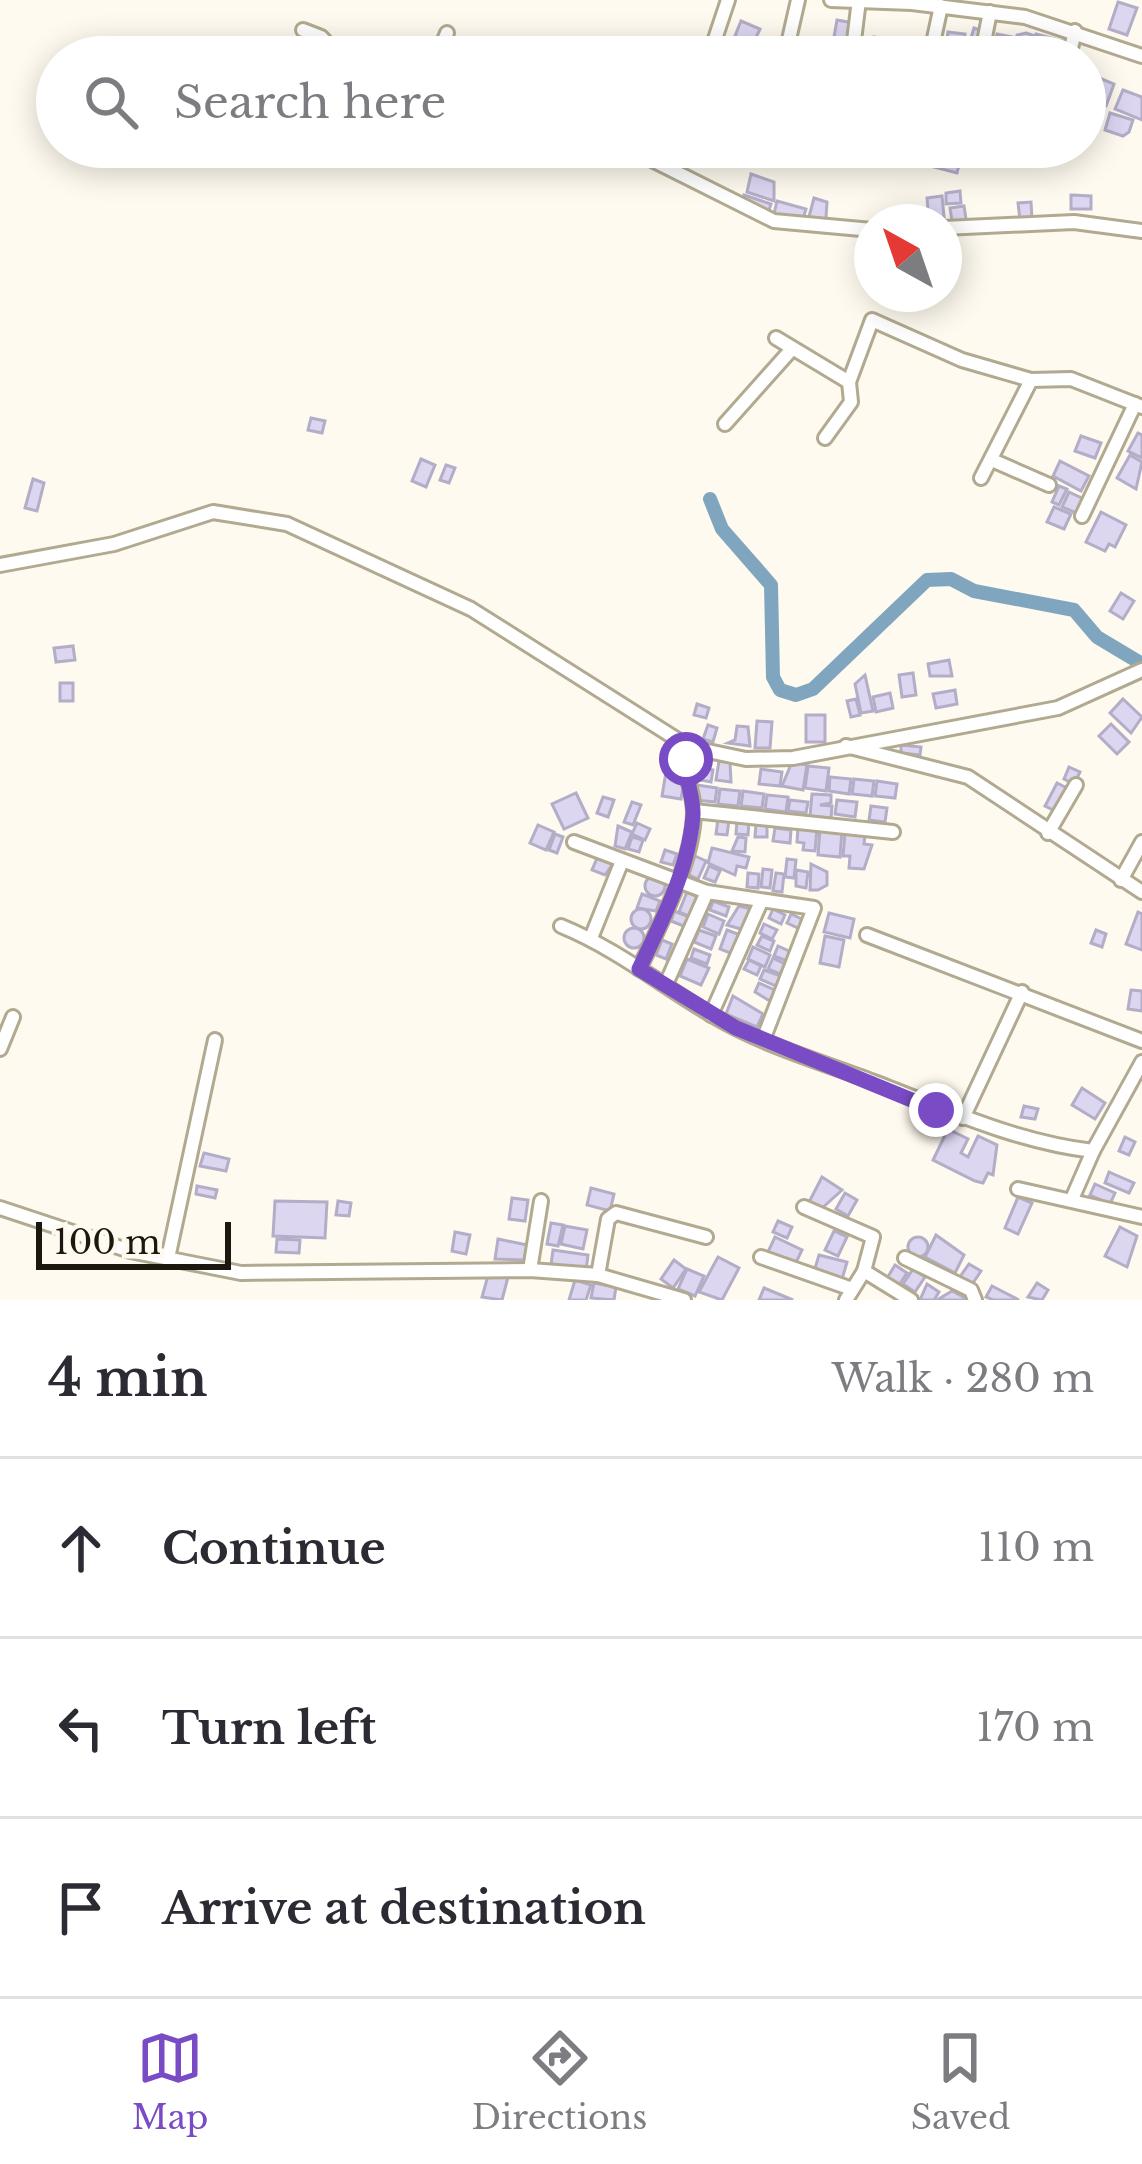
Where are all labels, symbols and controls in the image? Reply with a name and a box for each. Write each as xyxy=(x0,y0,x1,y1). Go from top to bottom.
search box xyxy=(36,36,1106,168)
icon: search xyxy=(78,69,144,135)
text: Search here xyxy=(174,74,446,130)
north arrow xyxy=(854,204,962,312)
route start xyxy=(659,732,713,786)
route end xyxy=(909,1083,963,1137)
scale bar xyxy=(36,1216,231,1269)
text: 100 m xyxy=(54,1222,161,1263)
text: 4 min xyxy=(48,1347,207,1410)
text: Walk · 280 m xyxy=(832,1354,1094,1403)
icon: ahead xyxy=(48,1515,114,1581)
text: Continue xyxy=(162,1520,386,1576)
text: 110 m xyxy=(978,1523,1094,1572)
icon: left xyxy=(48,1695,114,1761)
text: Turn left xyxy=(162,1700,376,1756)
text: 170 m xyxy=(976,1703,1094,1752)
icon: arrive xyxy=(48,1875,114,1941)
text: Arrive at destination xyxy=(162,1880,646,1936)
tab: Map xyxy=(132,2025,208,2138)
tab: Directions xyxy=(472,2025,647,2138)
tab: Saved xyxy=(911,2025,1010,2138)

